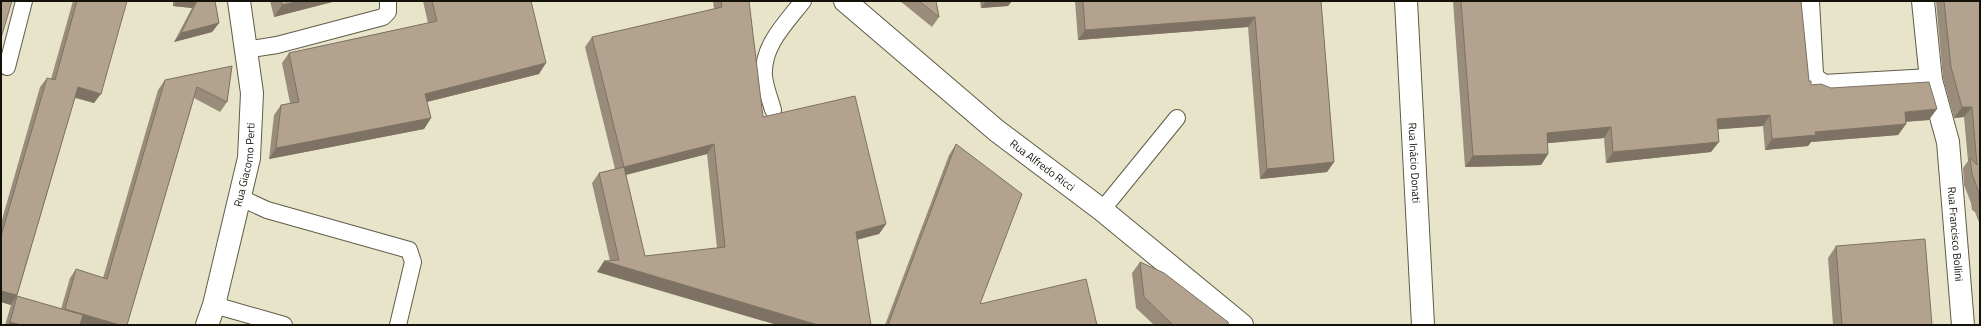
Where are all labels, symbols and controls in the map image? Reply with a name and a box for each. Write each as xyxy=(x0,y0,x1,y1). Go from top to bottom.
street label: Rua Giacomo Perti xyxy=(230,122,259,208)
street label: Rua Inácio Donati xyxy=(1404,122,1425,204)
street label: Rua Alfredo Ricci xyxy=(1007,135,1078,195)
street label: Rua Francisco Bollini xyxy=(1944,186,1967,282)

